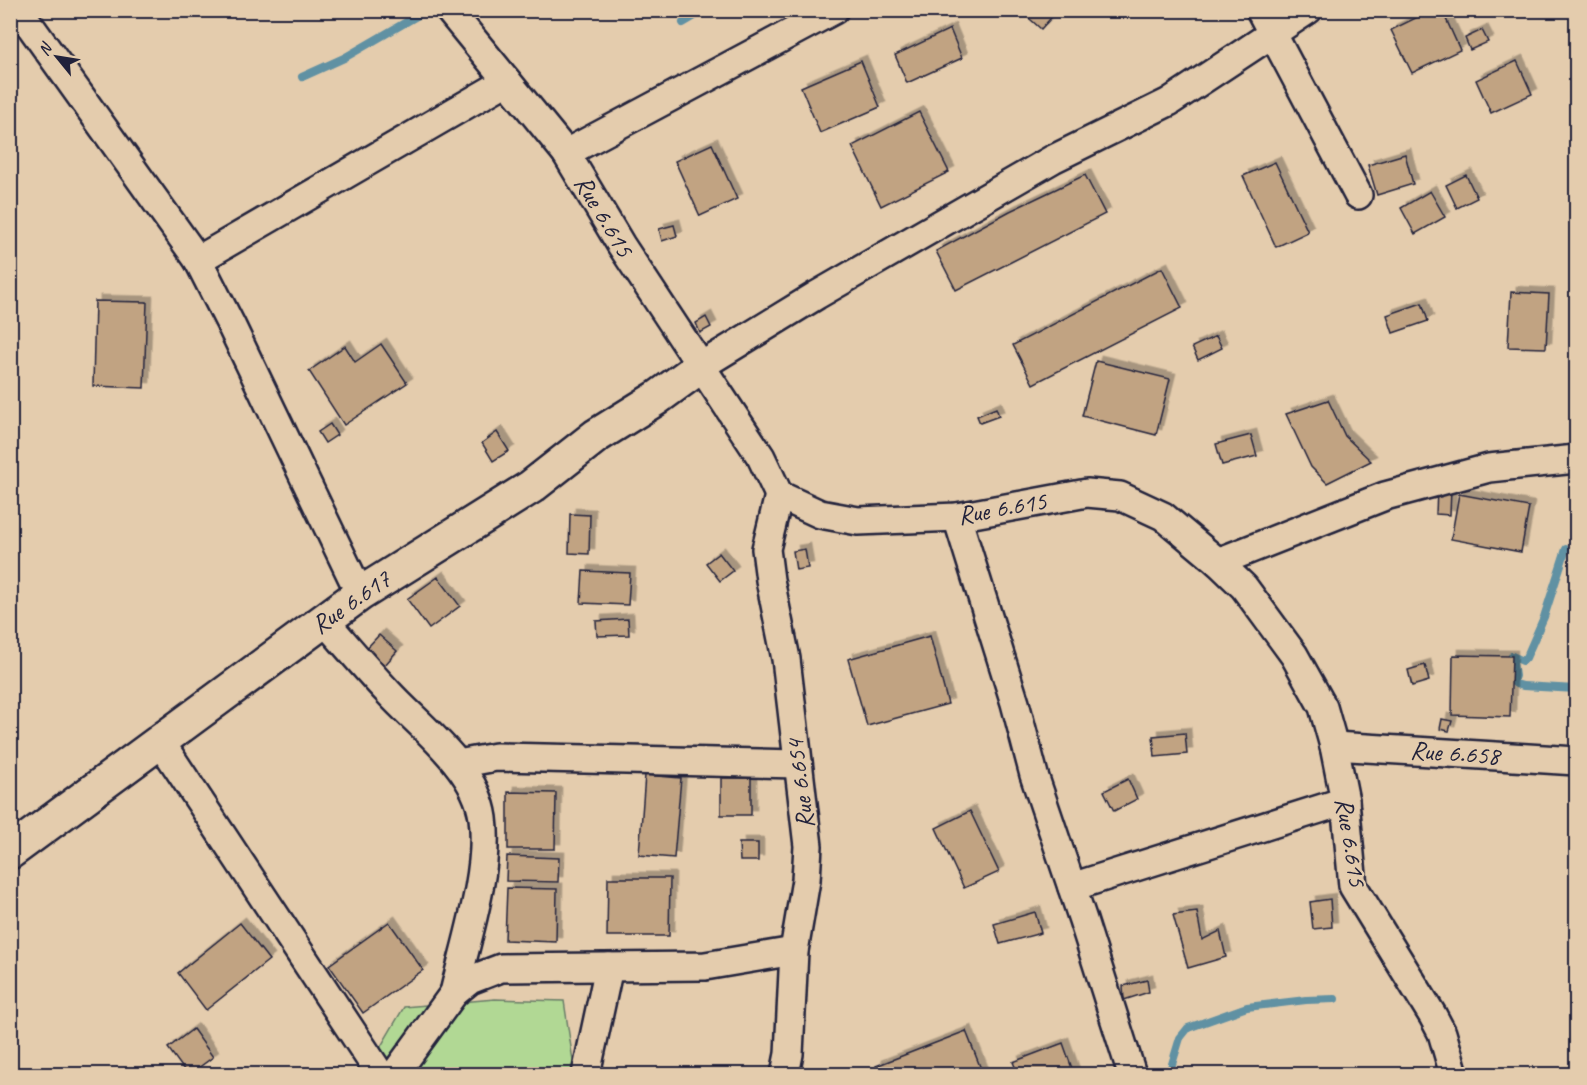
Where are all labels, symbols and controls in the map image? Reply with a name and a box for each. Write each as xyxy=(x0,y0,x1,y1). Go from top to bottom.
north arrow xyxy=(27,27,87,87)
text: N xyxy=(34,38,58,59)
street label: Rue 6.615 xyxy=(567,169,642,264)
street label: Rue 6.615 xyxy=(955,484,1050,532)
street label: Rue 6.617 xyxy=(305,562,398,641)
street label: Rue 6.658 xyxy=(1409,733,1503,773)
street label: Rue 6.654 xyxy=(778,735,822,830)
street label: Rue 6.615 xyxy=(1328,795,1374,890)

